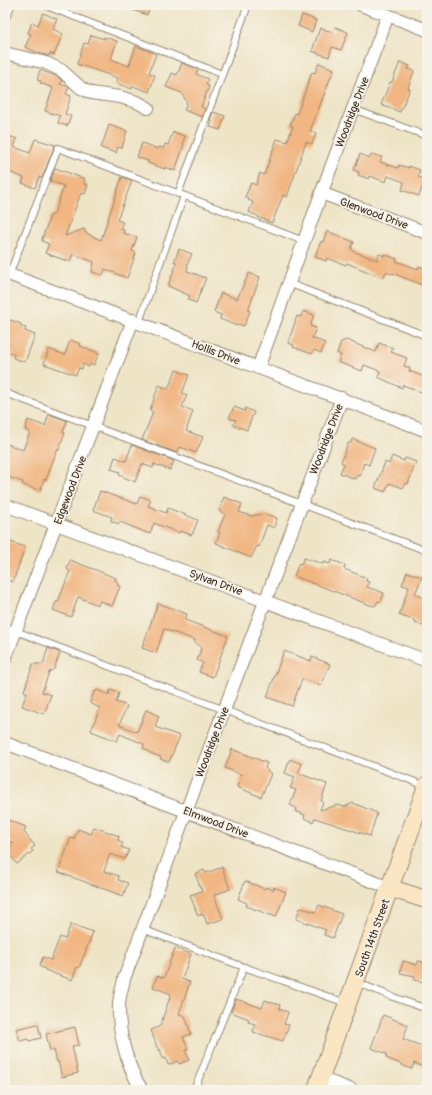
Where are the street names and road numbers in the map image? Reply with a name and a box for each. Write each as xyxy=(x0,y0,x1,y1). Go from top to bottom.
street label: Woodridge Drive xyxy=(333,74,372,149)
street label: Glenwood Drive xyxy=(338,195,410,232)
street label: Hollis Drive xyxy=(190,337,242,368)
street label: Woodridge Drive xyxy=(307,401,346,476)
street label: Edgewood Drive xyxy=(51,453,90,526)
street label: Sylvan Drive xyxy=(188,567,245,598)
street label: Woodridge Drive xyxy=(193,704,232,779)
street label: Elmwood Drive xyxy=(181,804,251,841)
street label: South 14th Street xyxy=(352,897,393,979)

